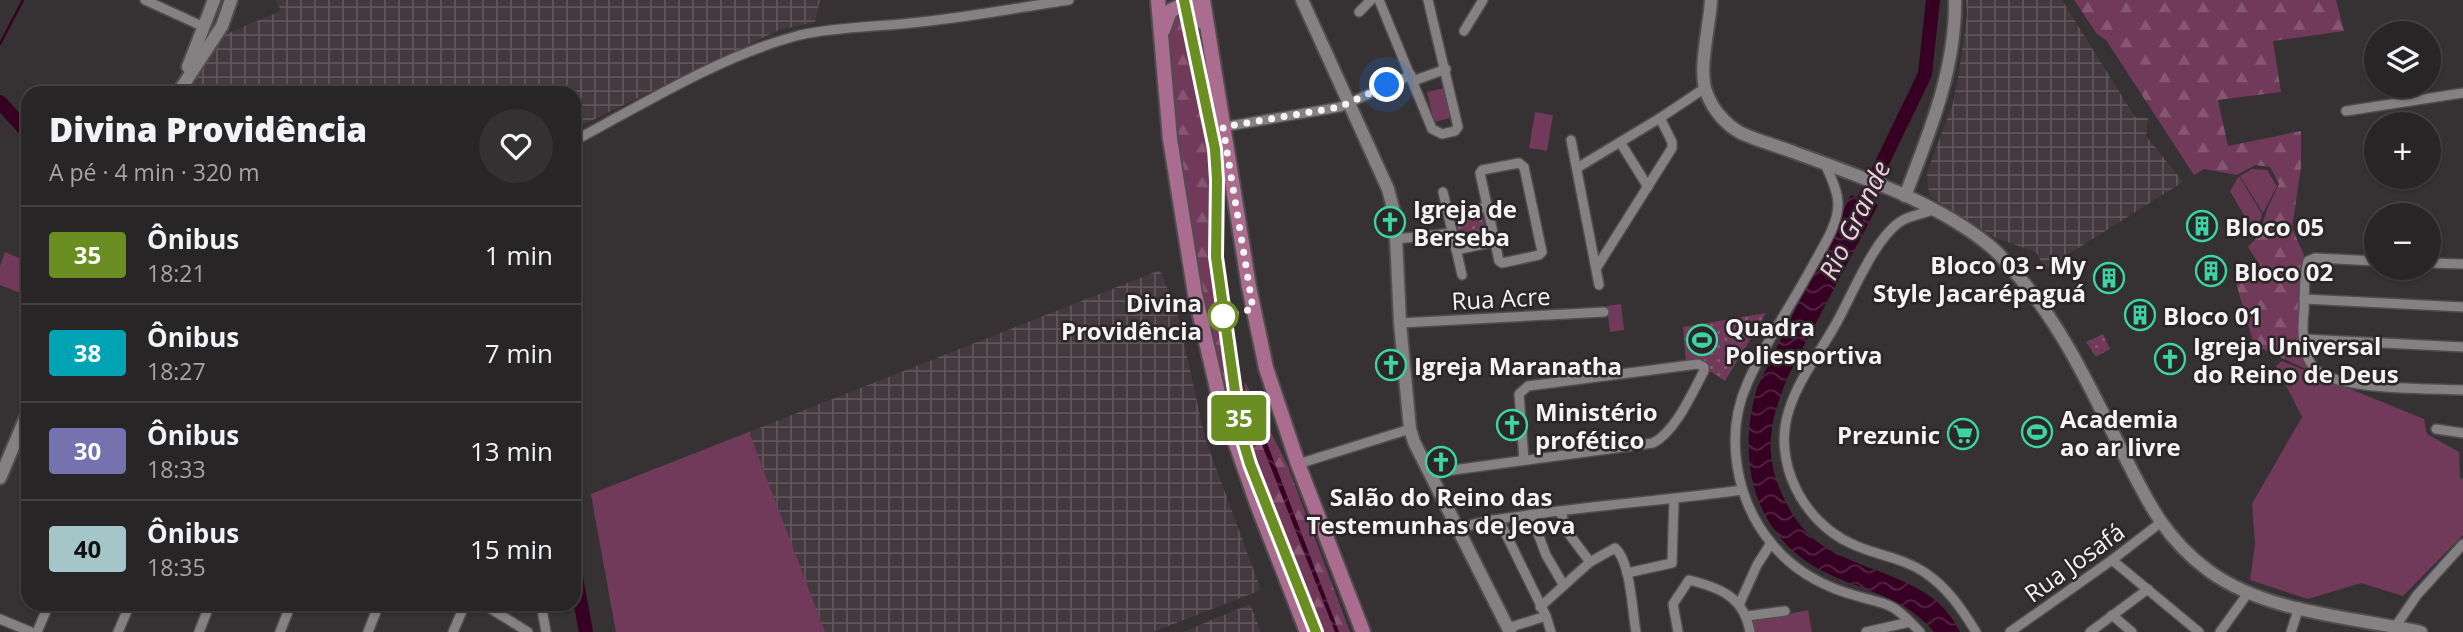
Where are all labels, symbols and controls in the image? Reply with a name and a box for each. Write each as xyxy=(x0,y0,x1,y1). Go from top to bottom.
map controls xyxy=(2364,21,2441,280)
button: layers xyxy=(2364,21,2441,98)
your location xyxy=(1369,67,1404,102)
text: Divina Providência xyxy=(49,107,367,152)
button: heart xyxy=(479,109,553,183)
button: + xyxy=(2364,112,2441,189)
water label: Rio Grande xyxy=(1810,154,1898,286)
text: A pé · 4 min · 320 m xyxy=(49,156,260,188)
place label: Igreja de Berseba xyxy=(1413,192,1517,253)
button: − xyxy=(2364,203,2441,280)
church icon: Igreja de Berseba xyxy=(1373,205,1407,239)
building icon: Bloco 05 xyxy=(2185,209,2219,243)
place label: Bloco 05 xyxy=(2225,210,2324,243)
text: Ônibus xyxy=(147,221,239,257)
text: 1 min xyxy=(485,237,553,273)
text: 35 xyxy=(74,238,101,271)
place label: Bloco 03 - My Style Jacarépaguá xyxy=(1873,248,2086,309)
building icon: Bloco 02 xyxy=(2194,254,2228,288)
place label: Bloco 02 xyxy=(2234,255,2333,288)
text: 18:21 xyxy=(147,257,206,289)
building icon: Bloco 03 - My Style Jacarépaguá xyxy=(2092,261,2126,295)
street label: Rua Acre xyxy=(1451,279,1551,317)
place label: Divina Providência xyxy=(1061,286,1202,347)
building icon: Bloco 01 xyxy=(2123,298,2157,332)
place label: Bloco 01 xyxy=(2163,299,2262,332)
marker: Divina Providência xyxy=(1208,301,1238,331)
place label: Quadra Poliesportiva xyxy=(1725,310,1883,371)
text: Ônibus xyxy=(147,319,239,355)
sports icon: Quadra Poliesportiva xyxy=(1685,323,1719,357)
place label: Igreja Universal do Reino de Deus xyxy=(2193,329,2399,390)
text: 7 min xyxy=(485,335,553,371)
text: 38 xyxy=(74,336,101,369)
church icon: Igreja Universal do Reino de Deus xyxy=(2153,342,2187,376)
church icon: Igreja Maranatha xyxy=(1374,348,1408,382)
place label: Igreja Maranatha xyxy=(1414,349,1622,382)
text: 18:27 xyxy=(147,355,206,387)
line badge: 35 xyxy=(1208,395,1270,441)
place label: Ministério profético xyxy=(1535,395,1658,456)
text: 35 xyxy=(1225,401,1253,434)
place label: Academia ao ar livre xyxy=(2060,402,2181,463)
church icon: Ministério profético xyxy=(1495,408,1529,442)
sports icon: Academia ao ar livre xyxy=(2020,415,2054,449)
text: Ônibus xyxy=(147,417,239,453)
supermarket icon: Prezunic xyxy=(1946,417,1980,451)
place label: Prezunic xyxy=(1837,418,1940,451)
text: 13 min xyxy=(470,433,553,469)
text: 30 xyxy=(74,434,101,467)
church icon: Salão do Reino das Testemunhas de Jeova xyxy=(1424,445,1458,479)
text: 18:33 xyxy=(147,453,206,485)
place label: Salão do Reino das Testemunhas de Jeova xyxy=(1307,480,1575,541)
text: Ônibus xyxy=(147,515,239,551)
street label: Rua Josafá xyxy=(2017,515,2131,609)
text: 15 min xyxy=(470,531,553,567)
text: 40 xyxy=(74,532,101,565)
text: 18:35 xyxy=(147,551,206,583)

